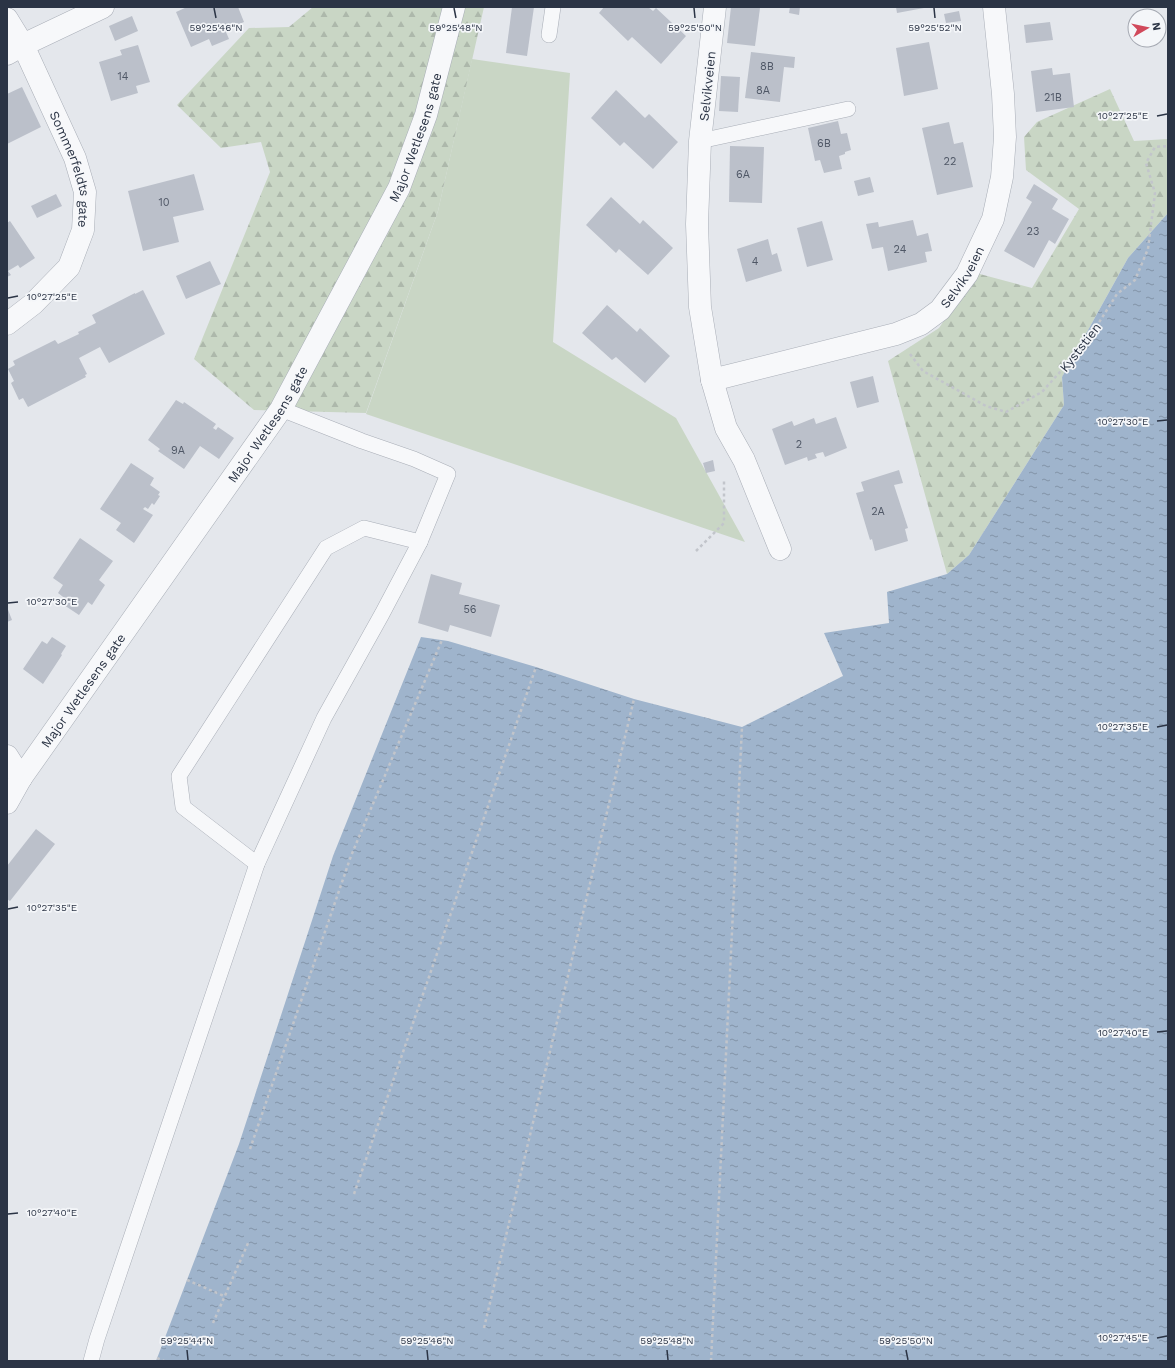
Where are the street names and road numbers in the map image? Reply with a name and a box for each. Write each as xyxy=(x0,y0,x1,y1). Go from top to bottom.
street label: Selvikveien xyxy=(696,50,719,122)
street label: Major Wetlesens gate xyxy=(386,71,445,205)
street label: Sommerfeldts gate xyxy=(46,109,92,228)
street label: Selvikveien xyxy=(937,244,987,311)
street label: Kyststien xyxy=(1057,320,1104,375)
street label: Major Wetlesens gate xyxy=(225,363,311,486)
street label: Major Wetlesens gate xyxy=(38,631,129,750)

